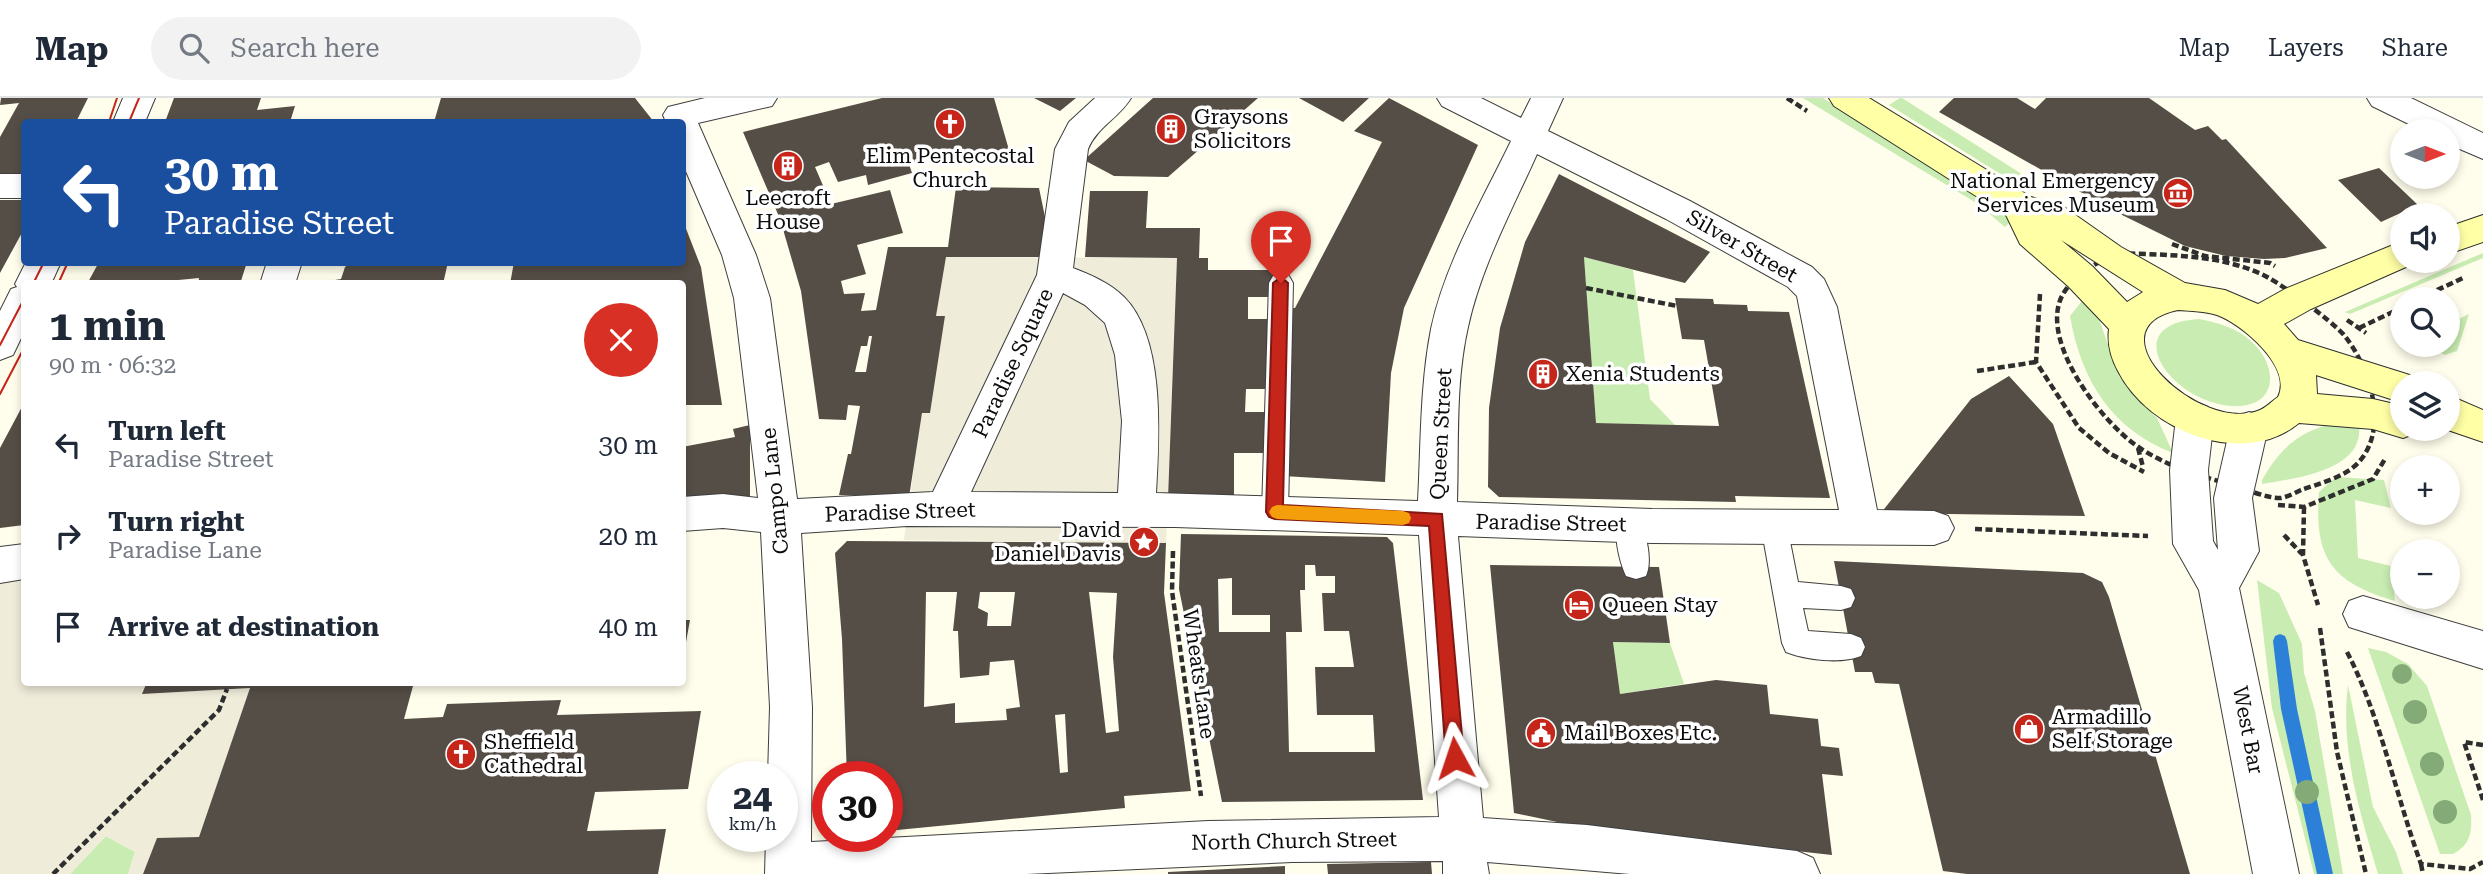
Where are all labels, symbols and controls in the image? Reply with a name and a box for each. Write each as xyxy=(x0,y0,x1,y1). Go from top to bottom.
search box xyxy=(151,17,641,80)
text: Map xyxy=(35,29,109,68)
icon: search xyxy=(175,29,213,67)
text: Search here xyxy=(231,33,380,63)
text: Map xyxy=(2179,34,2230,62)
text: Layers xyxy=(2268,34,2344,62)
text: Share xyxy=(2382,34,2448,62)
place label: Graysons Solicitors xyxy=(1194,105,1291,153)
church icon: Elim Pentecostal Church xyxy=(933,107,967,141)
building icon: Graysons Solicitors xyxy=(1154,112,1188,146)
north arrow xyxy=(2390,119,2460,189)
map controls xyxy=(2390,119,2460,609)
place label: Elim Pentecostal Church xyxy=(866,144,1035,192)
text: 30 m xyxy=(164,145,279,202)
icon: left xyxy=(49,147,140,238)
building icon: Leecroft House xyxy=(771,149,805,183)
place label: National Emergency Services Museum xyxy=(1950,169,2156,217)
museum icon: National Emergency Services Museum xyxy=(2161,176,2195,210)
place label: Leecroft House xyxy=(745,186,831,234)
button: sound xyxy=(2390,203,2460,273)
text: Paradise Street xyxy=(164,204,394,242)
street label: Silver Street xyxy=(1682,205,1802,287)
pin xyxy=(1251,211,1311,283)
icon: arrive xyxy=(1262,222,1300,260)
street label: Paradise Square xyxy=(968,284,1058,442)
button: search xyxy=(2390,287,2460,357)
text: 1 min xyxy=(49,301,166,350)
button: close xyxy=(584,303,658,377)
text: 90 m · 06:32 xyxy=(49,352,176,379)
building icon: Xenia Students xyxy=(1526,357,1560,391)
place label: Xenia Students xyxy=(1566,362,1720,386)
street label: Queen Street xyxy=(1426,367,1456,501)
button: layers xyxy=(2390,371,2460,441)
text: Turn left xyxy=(108,416,226,446)
icon: left xyxy=(49,426,87,464)
street label: Campo Lane xyxy=(756,426,794,556)
text: 30 m xyxy=(599,430,658,460)
text: Paradise Street xyxy=(108,446,274,473)
button: + xyxy=(2390,455,2460,525)
street label: Paradise Street xyxy=(824,497,976,527)
text: Turn right xyxy=(108,507,244,537)
street label: Paradise Street xyxy=(1475,510,1627,536)
icon: right xyxy=(49,517,87,555)
place label: David Daniel Davis xyxy=(994,518,1122,566)
text: 20 m xyxy=(599,521,658,551)
place icon: David Daniel Davis xyxy=(1127,525,1161,559)
text: Paradise Lane xyxy=(108,537,262,564)
button: − xyxy=(2390,539,2460,609)
hotel icon: Queen Stay xyxy=(1562,588,1596,622)
place label: Queen Stay xyxy=(1602,593,1718,617)
icon: arrive xyxy=(49,608,87,646)
street label: Wheats Lane xyxy=(1178,608,1220,740)
text: Arrive at destination xyxy=(108,612,379,642)
text: 40 m xyxy=(599,612,658,642)
street label: West Bar xyxy=(2228,684,2268,776)
place label: Armadillo Self Storage xyxy=(2052,705,2173,753)
shop icon: Armadillo Self Storage xyxy=(2012,712,2046,746)
public building icon: Mail Boxes Etc. xyxy=(1524,716,1558,750)
position arrow xyxy=(1418,721,1492,795)
place label: Mail Boxes Etc. xyxy=(1564,721,1717,745)
place label: Sheffield Cathedral xyxy=(484,730,584,778)
church icon: Sheffield Cathedral xyxy=(444,737,478,771)
speed limit sign: 30 xyxy=(812,761,903,852)
text: 24 xyxy=(733,777,772,818)
text: km/h xyxy=(728,813,777,834)
street label: North Church Street xyxy=(1191,827,1397,855)

